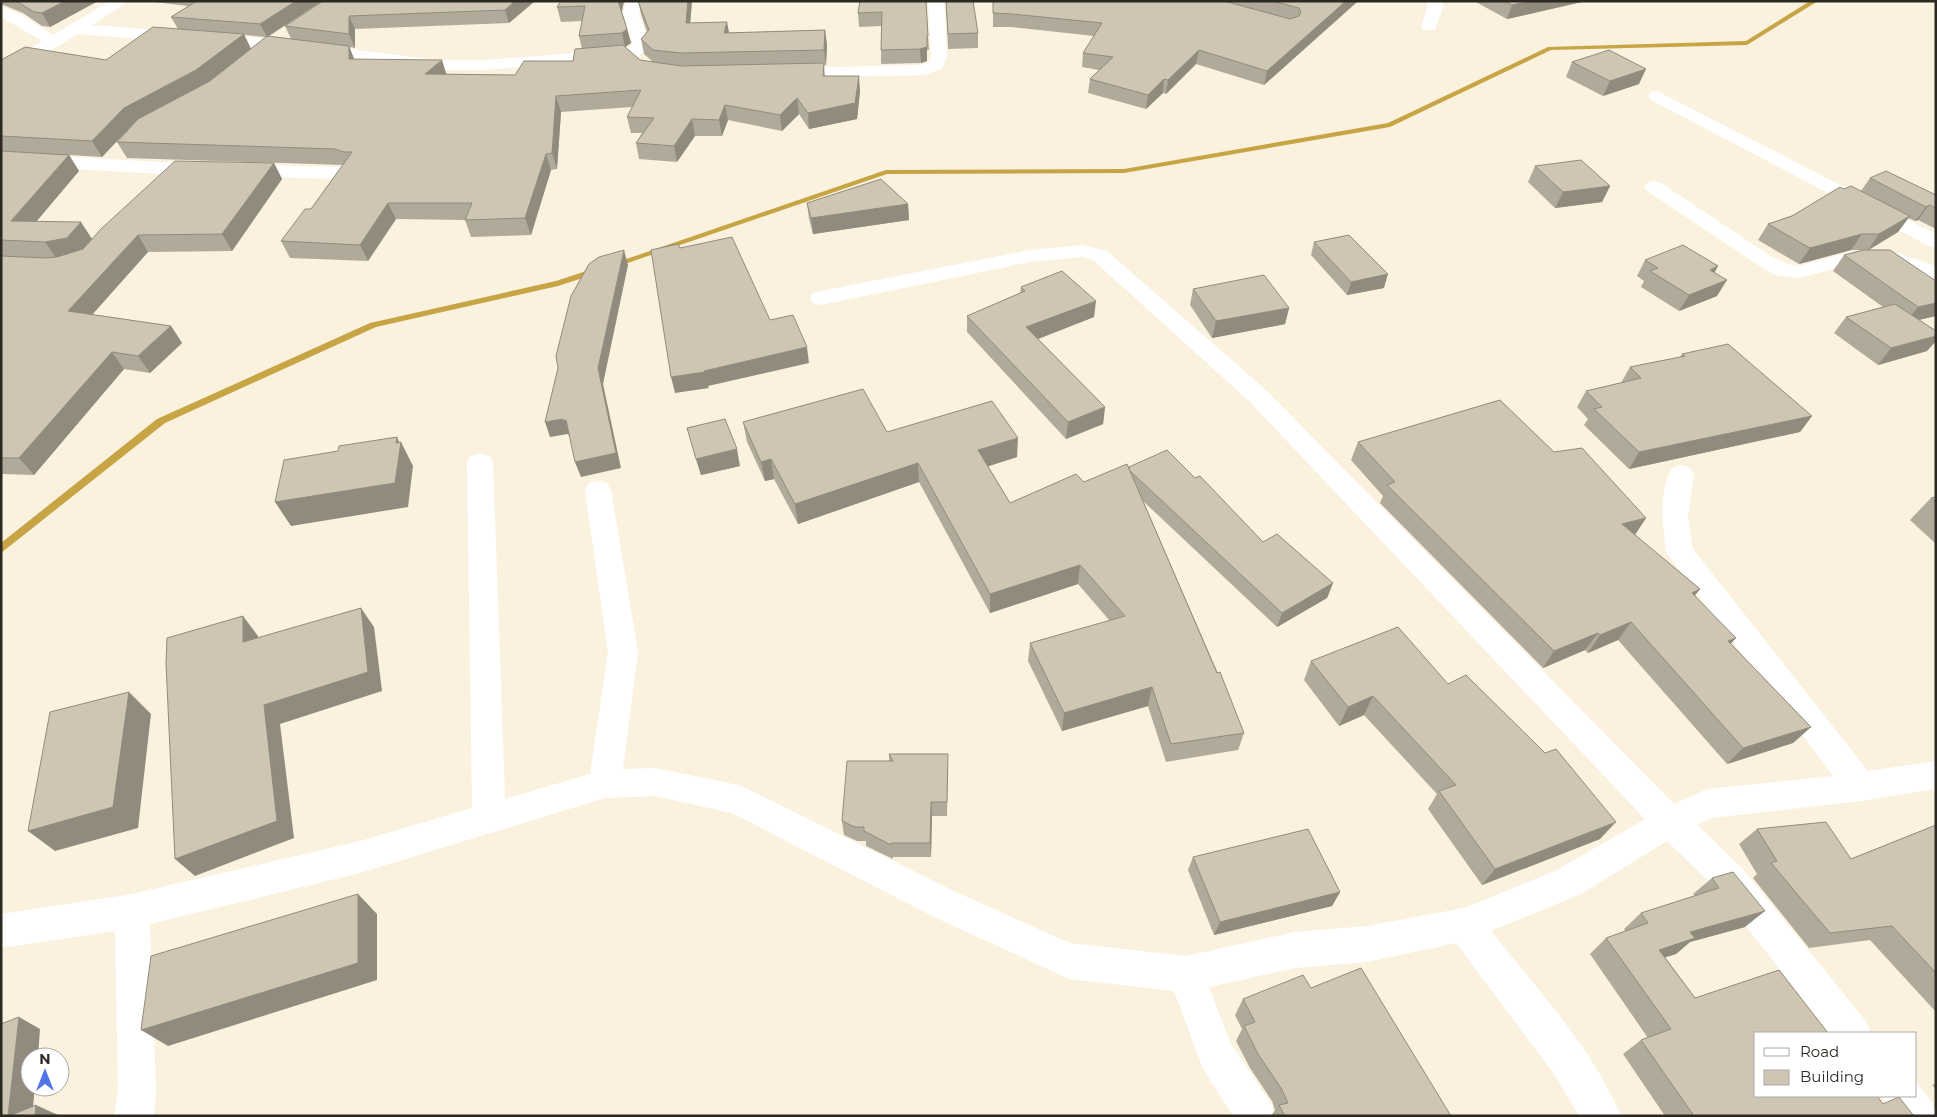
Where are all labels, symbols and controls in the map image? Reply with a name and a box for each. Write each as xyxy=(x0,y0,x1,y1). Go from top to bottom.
legend xyxy=(1754,1032,1917,1097)
text: Road xyxy=(1800,1042,1839,1061)
north arrow xyxy=(20,1047,70,1097)
text: N xyxy=(39,1050,51,1068)
text: Building xyxy=(1800,1067,1864,1086)

